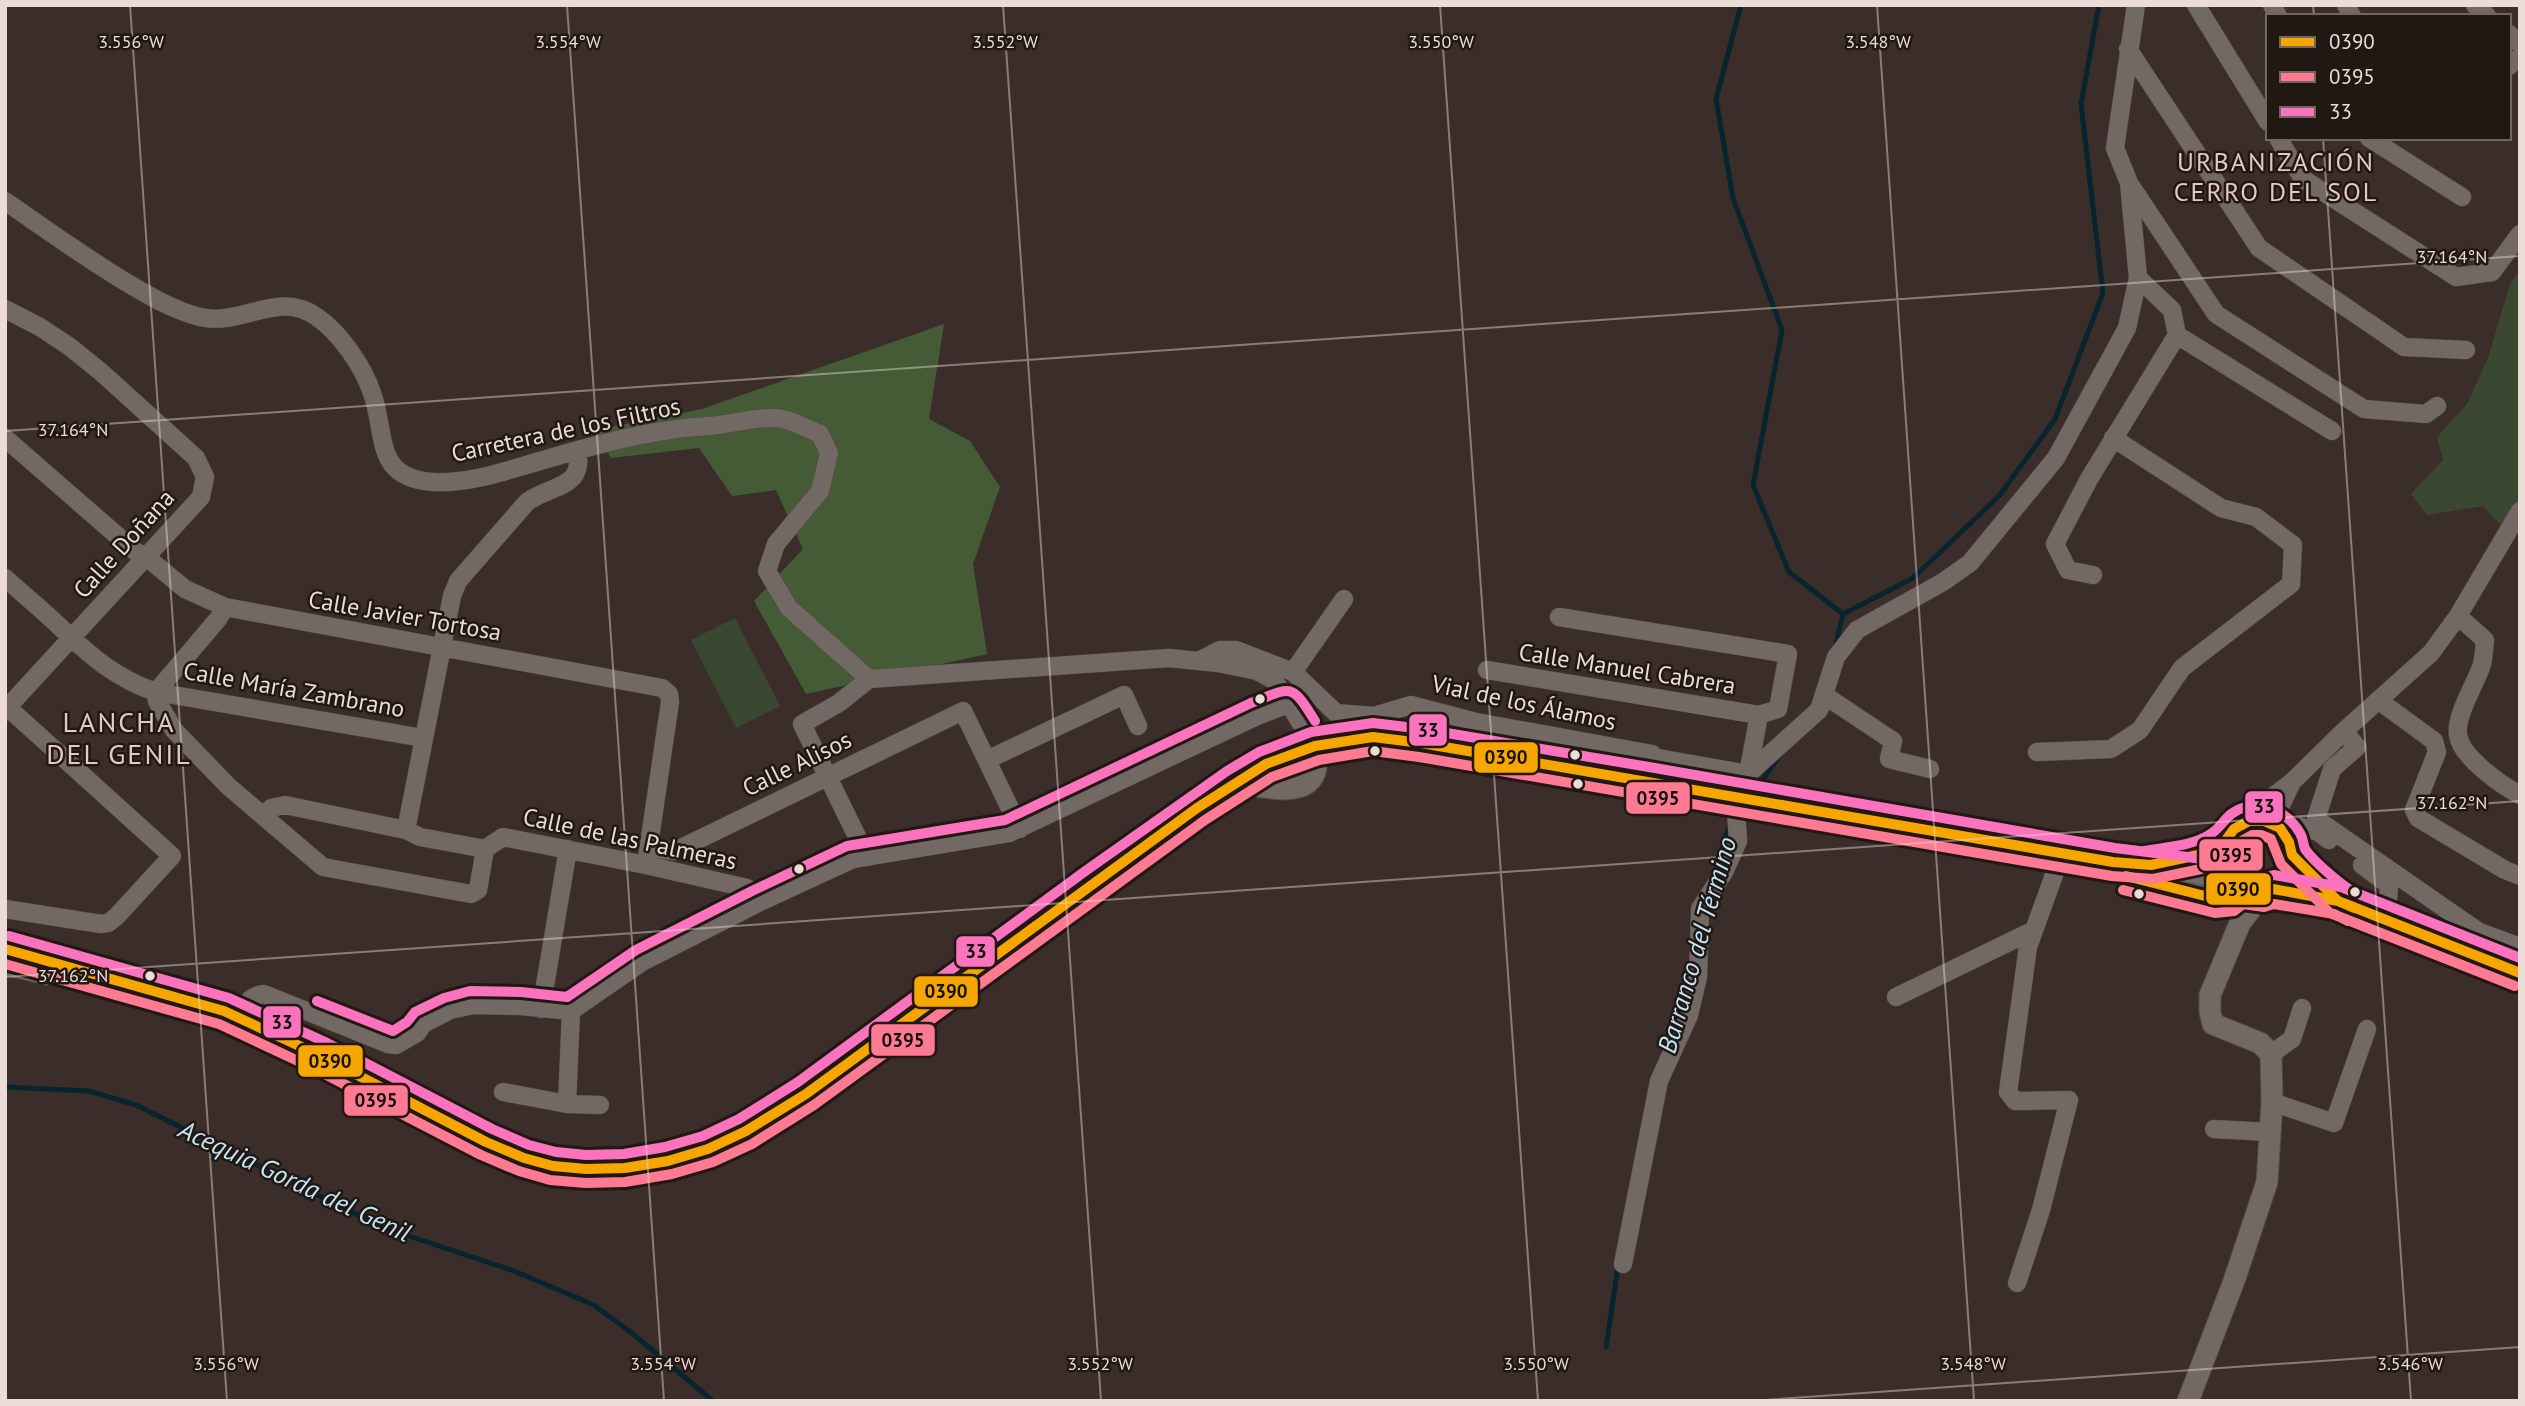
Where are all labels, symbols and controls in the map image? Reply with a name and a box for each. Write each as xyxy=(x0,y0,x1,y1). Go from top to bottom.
legend xyxy=(2266,14,2511,140)
text: 0390 xyxy=(2329,28,2375,55)
text: 3.556°W xyxy=(98,30,164,53)
text: 3.554°W xyxy=(535,30,601,53)
text: 3.552°W xyxy=(972,30,1038,53)
text: 3.550°W xyxy=(1408,30,1474,53)
text: 3.548°W xyxy=(1845,30,1911,53)
text: 0395 xyxy=(2329,63,2375,90)
text: 33 xyxy=(2329,98,2352,125)
district label: URBANIZACIÓN CERRO DEL SOL xyxy=(2174,145,2378,208)
text: 37.164°N xyxy=(2417,245,2487,268)
street label: Carretera de los Filtros xyxy=(449,390,683,469)
text: 37.164°N xyxy=(38,418,108,441)
street label: Calle Doñana xyxy=(66,483,181,605)
street label: Calle Javier Tortosa xyxy=(306,583,504,648)
street label: Calle Manuel Cabrera xyxy=(1517,636,1738,701)
street label: Calle María Zambrano xyxy=(181,655,407,724)
street label: Vial de los Álamos xyxy=(1428,668,1619,737)
unlabelled marker xyxy=(1253,692,1267,706)
district label: LANCHA DEL GENIL xyxy=(46,703,192,772)
line badge: 33 xyxy=(1408,713,1448,747)
text: 33 xyxy=(1417,718,1439,742)
street label: Calle Alisos xyxy=(737,724,856,803)
line badge: 0390 xyxy=(1473,741,1539,774)
unlabelled marker xyxy=(1368,744,1382,758)
text: 0390 xyxy=(1484,745,1528,769)
unlabelled marker xyxy=(1568,748,1582,762)
unlabelled marker xyxy=(1571,777,1585,791)
line badge: 0395 xyxy=(1625,781,1691,815)
text: 0395 xyxy=(1636,786,1680,810)
line badge: 33 xyxy=(2244,790,2284,824)
text: 37.162°N xyxy=(2417,791,2487,814)
text: 33 xyxy=(2253,794,2275,818)
street label: Calle de las Palmeras xyxy=(520,801,740,876)
water label: Barranco del Término xyxy=(1650,833,1743,1057)
line badge: 0395 xyxy=(2198,838,2264,872)
text: 0395 xyxy=(2209,843,2253,867)
unlabelled marker xyxy=(792,862,806,876)
line badge: 0390 xyxy=(2205,872,2272,906)
text: 0390 xyxy=(2216,877,2260,901)
unlabelled marker xyxy=(2348,885,2362,899)
unlabelled marker xyxy=(2132,887,2146,901)
line badge: 33 xyxy=(955,935,996,968)
text: 33 xyxy=(965,939,987,963)
text: 37.162°N xyxy=(38,964,108,987)
unlabelled marker xyxy=(143,969,157,983)
line badge: 0390 xyxy=(913,975,979,1008)
text: 0390 xyxy=(924,979,968,1003)
line badge: 33 xyxy=(262,1005,302,1039)
text: 33 xyxy=(271,1010,293,1034)
line badge: 0395 xyxy=(870,1023,936,1057)
text: 0395 xyxy=(881,1028,925,1052)
line badge: 0390 xyxy=(297,1044,364,1078)
text: 0390 xyxy=(308,1049,352,1073)
line badge: 0395 xyxy=(343,1084,409,1117)
text: 0395 xyxy=(354,1088,398,1112)
water label: Acequia Gorda del Genil xyxy=(173,1112,417,1249)
text: 3.556°W xyxy=(193,1352,259,1375)
text: 3.554°W xyxy=(630,1352,696,1375)
text: 3.552°W xyxy=(1067,1352,1133,1375)
text: 3.550°W xyxy=(1503,1352,1569,1375)
text: 3.548°W xyxy=(1940,1352,2006,1375)
text: 3.546°W xyxy=(2377,1352,2443,1375)

